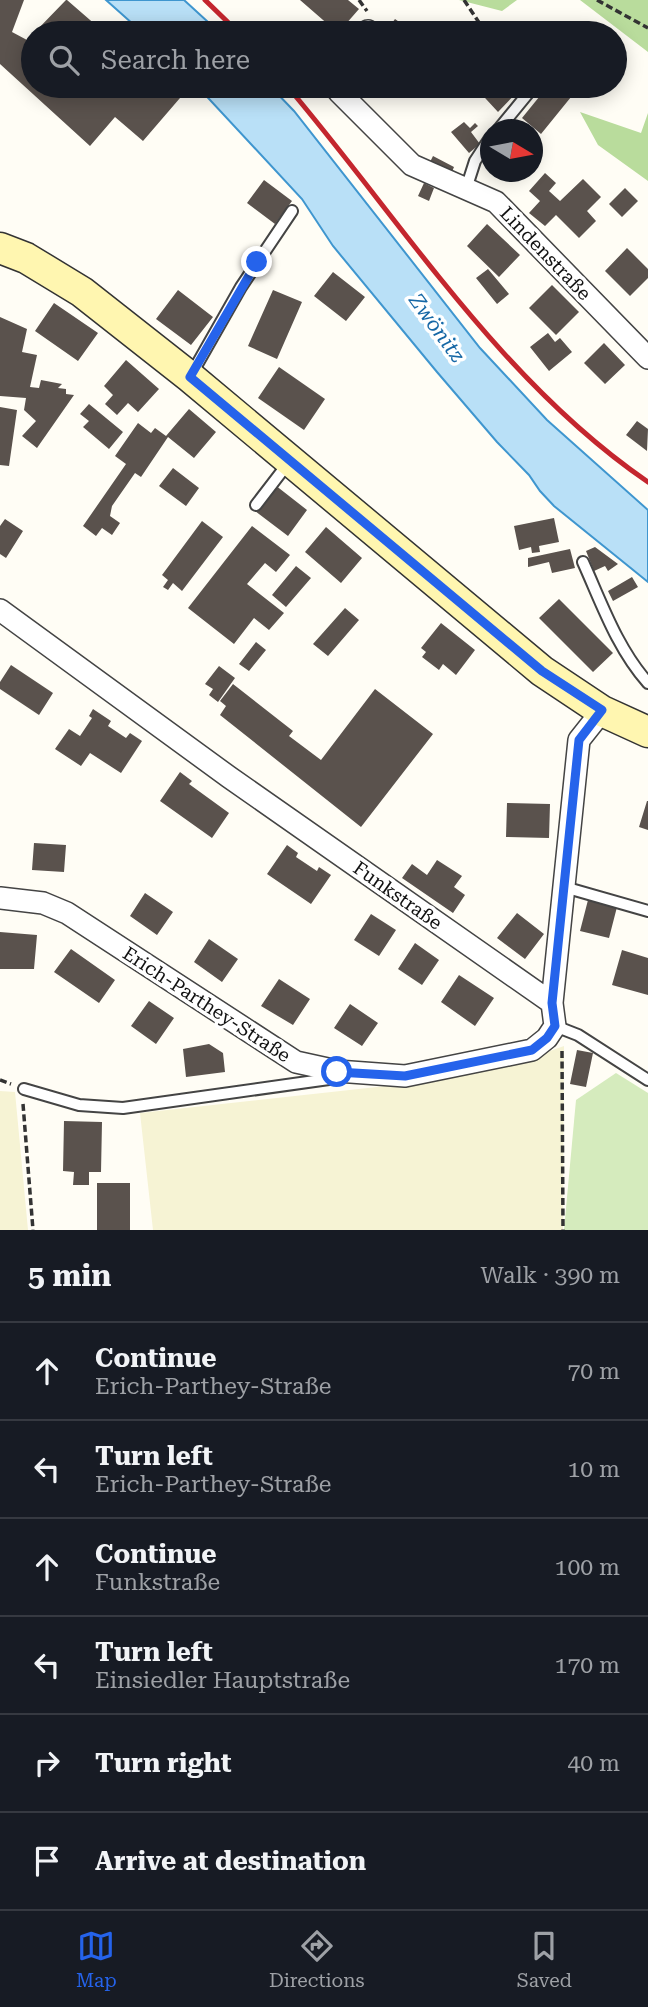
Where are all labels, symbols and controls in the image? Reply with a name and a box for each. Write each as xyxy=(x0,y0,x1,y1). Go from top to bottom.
search box xyxy=(21,21,627,98)
icon: search xyxy=(45,41,83,79)
text: Search here xyxy=(101,45,250,75)
north arrow xyxy=(480,119,543,182)
street label: Lindenstraße xyxy=(495,202,596,305)
route end xyxy=(241,246,272,277)
water label: Zwönitz xyxy=(404,288,470,367)
street label: Funkstraße xyxy=(349,856,447,934)
street label: Erich-Parthey-Straße xyxy=(119,942,295,1067)
route start xyxy=(321,1056,352,1087)
text: 5 min xyxy=(28,1258,111,1293)
text: Walk · 390 m xyxy=(481,1262,620,1289)
text: Continue xyxy=(95,1343,217,1373)
icon: ahead xyxy=(28,1352,66,1390)
text: 70 m xyxy=(567,1358,620,1385)
text: Erich-Parthey-Straße xyxy=(95,1373,331,1400)
text: Turn left xyxy=(95,1441,213,1471)
icon: left xyxy=(28,1450,66,1488)
text: 10 m xyxy=(567,1456,620,1483)
text: Erich-Parthey-Straße xyxy=(95,1471,331,1498)
text: Continue xyxy=(95,1539,217,1569)
icon: ahead xyxy=(28,1548,66,1586)
text: 100 m xyxy=(555,1554,620,1581)
text: Funkstraße xyxy=(95,1569,220,1596)
text: Turn left xyxy=(95,1637,213,1667)
icon: left xyxy=(28,1646,66,1684)
text: 170 m xyxy=(555,1652,620,1679)
text: Einsiedler Hauptstraße xyxy=(95,1667,350,1694)
icon: right xyxy=(28,1744,66,1782)
text: Turn right xyxy=(95,1748,231,1778)
text: 40 m xyxy=(567,1750,620,1777)
icon: arrive xyxy=(28,1842,66,1880)
text: Arrive at destination xyxy=(95,1846,366,1876)
tab: Map xyxy=(76,1927,117,1992)
tab: Directions xyxy=(269,1927,365,1992)
tab: Saved xyxy=(517,1927,572,1992)

